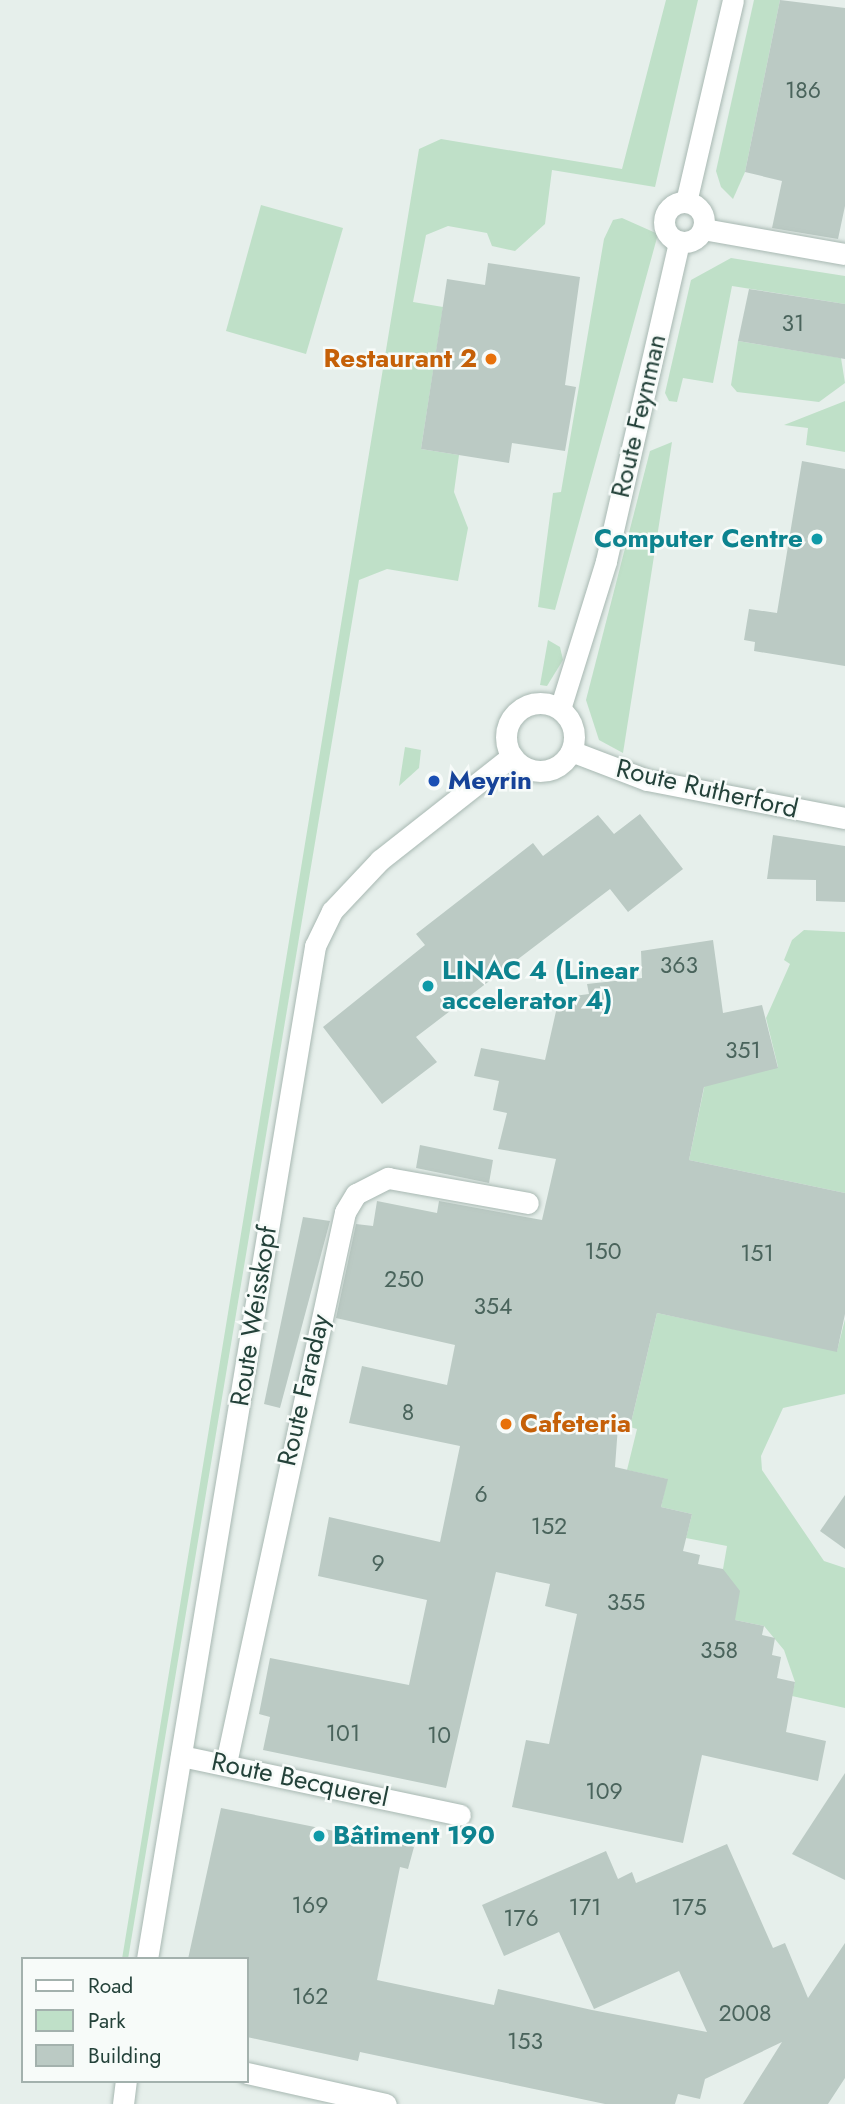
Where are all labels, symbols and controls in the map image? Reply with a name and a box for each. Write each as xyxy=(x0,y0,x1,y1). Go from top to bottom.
house number: 186 xyxy=(785,76,821,104)
house number: 31 xyxy=(782,309,804,337)
street label: Route Feynman xyxy=(605,331,673,501)
place label: Restaurant 2 xyxy=(323,343,477,375)
marker: Restaurant 2 xyxy=(483,351,499,367)
place label: Computer Centre xyxy=(594,523,803,555)
marker: Computer Centre xyxy=(809,531,825,547)
street label: Route Rutherford xyxy=(613,753,801,825)
place label: Meyrin xyxy=(448,765,532,797)
marker: Meyrin xyxy=(426,773,442,789)
house number: 363 xyxy=(660,951,698,979)
place label: LINAC 4 (Linear accelerator 4) xyxy=(442,955,639,1016)
marker: LINAC 4 (Linear accelerator 4) xyxy=(420,978,436,994)
house number: 351 xyxy=(725,1036,761,1064)
street label: Route Weisskopf xyxy=(224,1224,284,1408)
house number: 150 xyxy=(584,1237,622,1265)
house number: 151 xyxy=(740,1239,774,1267)
house number: 250 xyxy=(384,1265,424,1293)
house number: 354 xyxy=(474,1292,512,1320)
street label: Route Faraday xyxy=(271,1311,337,1469)
house number: 8 xyxy=(402,1398,414,1426)
place label: Cafeteria xyxy=(520,1408,631,1440)
marker: Cafeteria xyxy=(498,1416,514,1432)
house number: 6 xyxy=(474,1480,488,1508)
house number: 152 xyxy=(531,1512,567,1540)
house number: 9 xyxy=(371,1549,385,1577)
house number: 355 xyxy=(607,1588,645,1616)
house number: 358 xyxy=(700,1636,738,1664)
house number: 101 xyxy=(326,1719,360,1747)
house number: 10 xyxy=(427,1721,451,1749)
street label: Route Becquerel xyxy=(209,1746,391,1814)
house number: 109 xyxy=(585,1777,623,1805)
place label: Bâtiment 190 xyxy=(333,1820,495,1852)
marker: Bâtiment 190 xyxy=(311,1828,327,1844)
house number: 169 xyxy=(292,1891,328,1919)
house number: 171 xyxy=(569,1893,601,1921)
house number: 175 xyxy=(671,1893,707,1921)
house number: 176 xyxy=(503,1904,539,1932)
legend xyxy=(21,1957,248,2083)
text: Road xyxy=(88,1971,133,2001)
house number: 162 xyxy=(292,1982,328,2010)
house number: 2008 xyxy=(718,1999,772,2027)
text: Park xyxy=(88,2006,125,2036)
house number: 153 xyxy=(507,2027,543,2055)
text: Building xyxy=(88,2041,161,2071)

